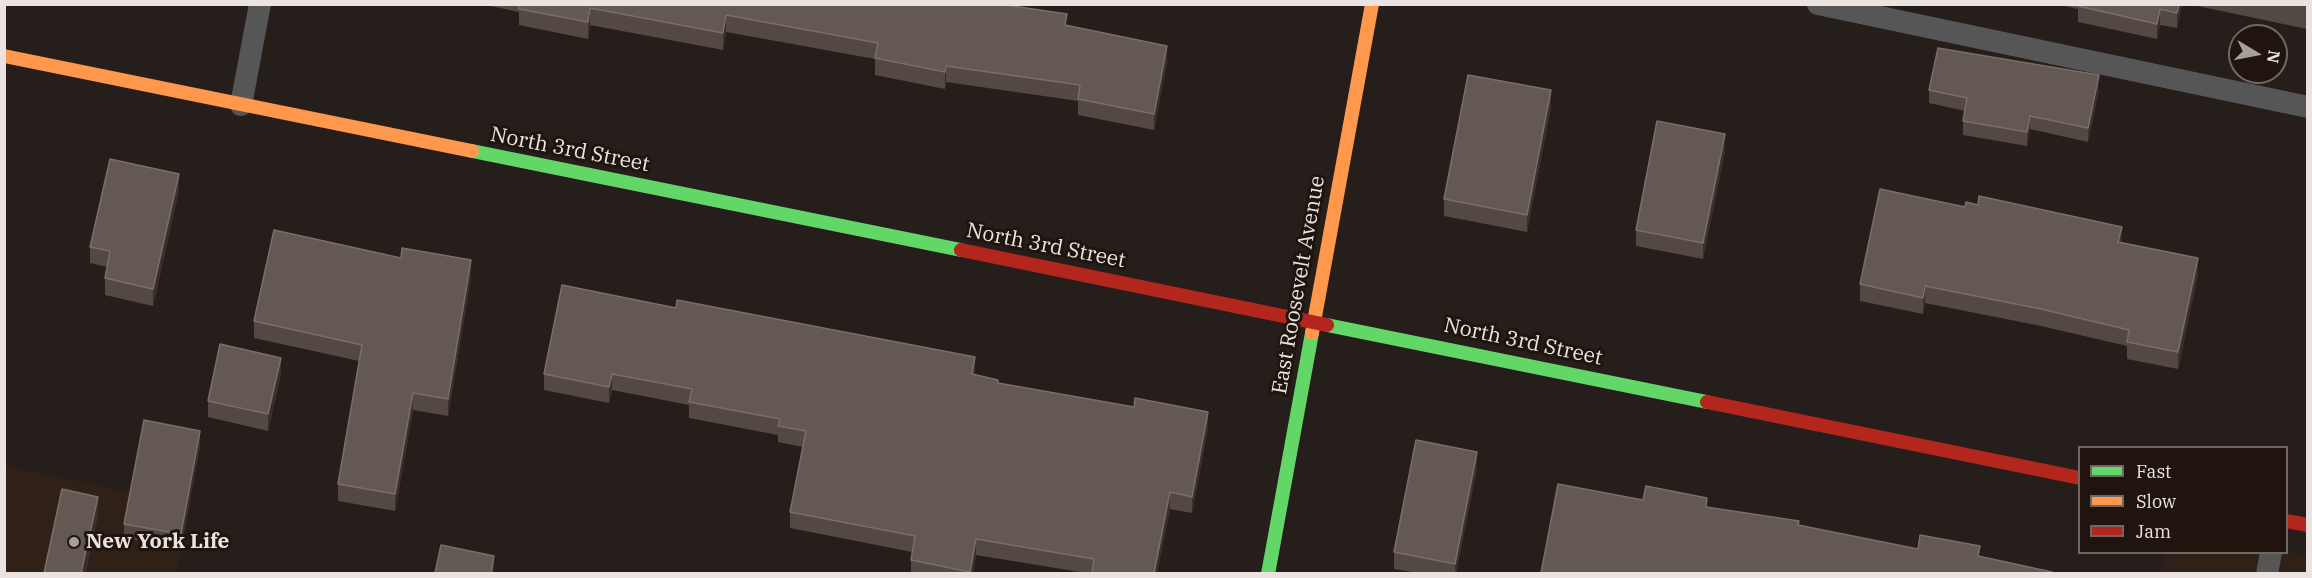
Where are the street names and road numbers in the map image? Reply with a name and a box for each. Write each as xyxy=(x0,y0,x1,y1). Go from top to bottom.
street label: North 3rd Street xyxy=(488,122,652,178)
street label: East Roosevelt Avenue xyxy=(1267,174,1331,396)
street label: North 3rd Street xyxy=(964,218,1128,274)
street label: North 3rd Street xyxy=(1441,313,1605,371)

